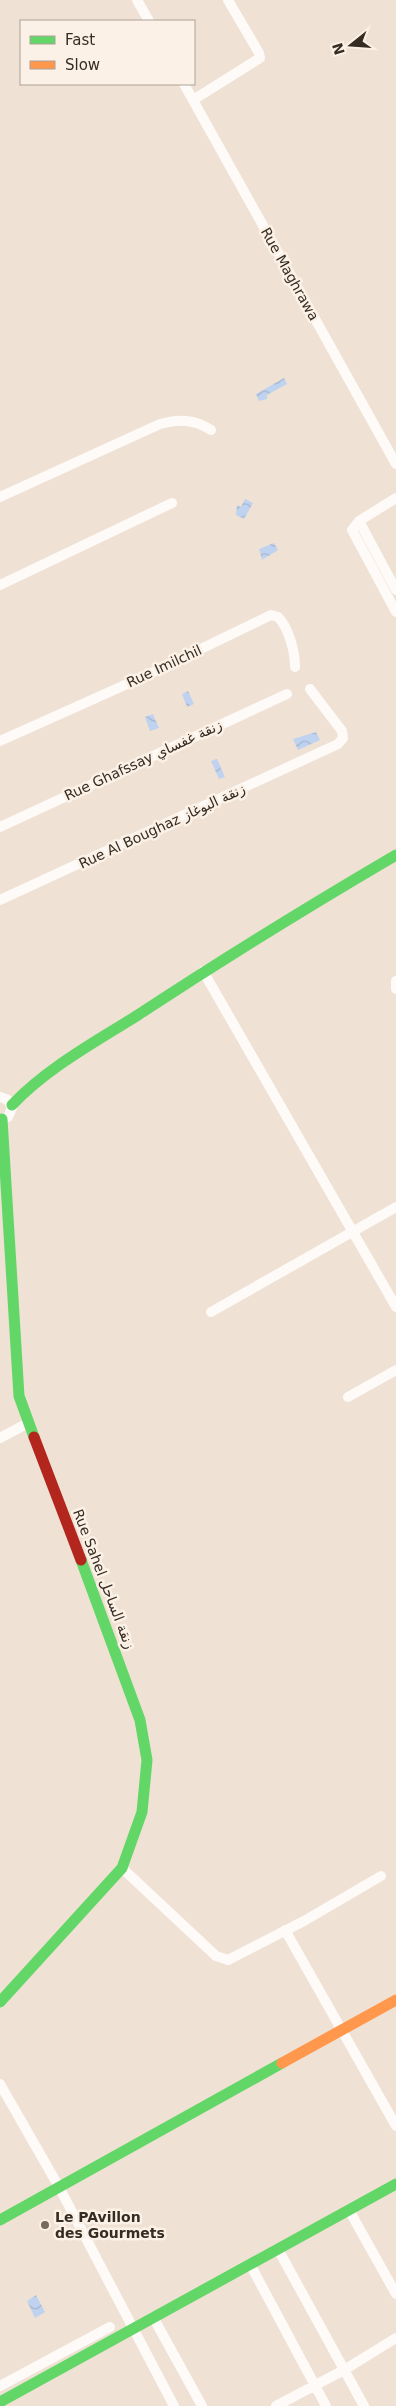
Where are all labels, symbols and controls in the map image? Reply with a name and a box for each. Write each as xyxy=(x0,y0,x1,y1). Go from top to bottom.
legend xyxy=(20,20,195,85)
north arrow xyxy=(326,20,376,70)
text: Fast xyxy=(65,31,95,49)
text: N xyxy=(329,41,348,57)
text: Slow xyxy=(65,56,100,74)
street label: Rue Maghrawa xyxy=(258,225,322,323)
street label: Rue Imilchil xyxy=(124,642,204,690)
street label: Rue Ghafssay زنقة غفساي xyxy=(62,716,225,804)
street label: Rue Al Boughaz زنقة البوغاز xyxy=(76,780,248,873)
street label: Rue Sahel زنقة الساحل xyxy=(69,1507,138,1651)
place label: Le PAvillon des Gourmets xyxy=(55,2209,165,2241)
marker: Le PAvillon des Gourmets xyxy=(39,2219,51,2231)

